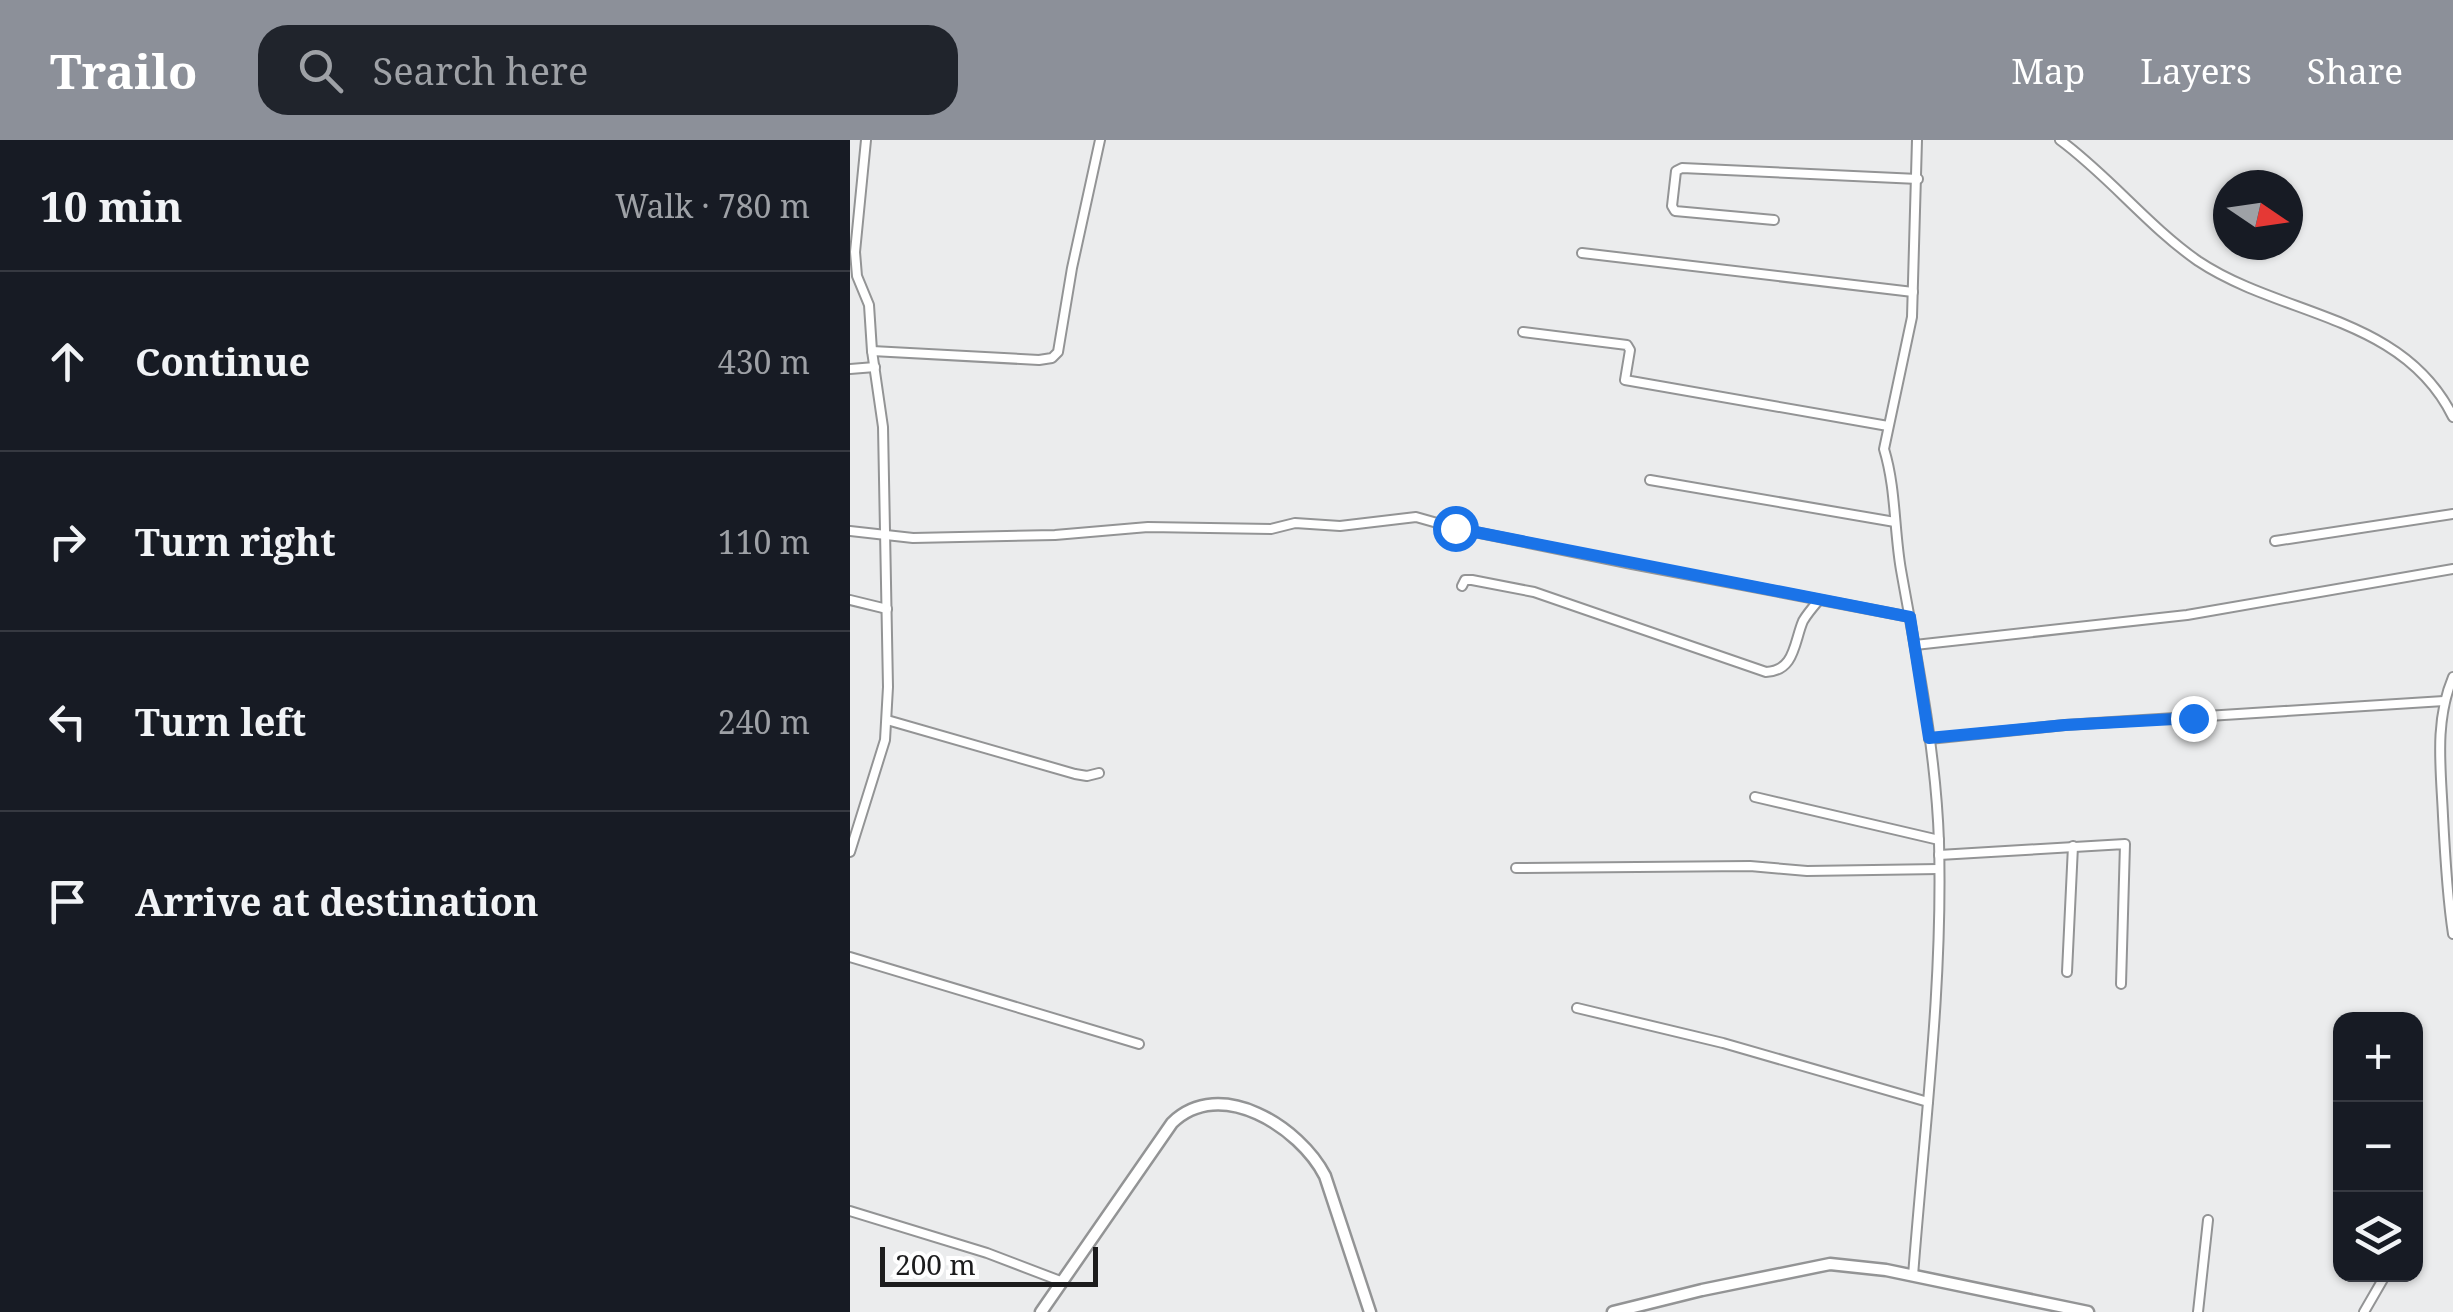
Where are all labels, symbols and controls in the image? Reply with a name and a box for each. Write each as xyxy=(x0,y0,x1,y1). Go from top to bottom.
search box xyxy=(258,25,958,115)
text: Trailo xyxy=(50,38,198,103)
icon: search xyxy=(293,43,348,98)
text: Search here xyxy=(373,44,588,96)
text: Map xyxy=(2011,47,2085,94)
text: Layers xyxy=(2140,47,2252,94)
text: Share xyxy=(2307,47,2403,94)
north arrow xyxy=(2213,170,2303,260)
text: 10 min xyxy=(40,177,183,234)
text: Walk · 780 m xyxy=(615,184,810,227)
icon: ahead xyxy=(40,334,95,389)
text: Continue xyxy=(135,335,310,387)
text: 430 m xyxy=(718,340,810,383)
route start xyxy=(1433,506,1479,552)
icon: right xyxy=(40,514,95,569)
text: Turn right xyxy=(135,515,336,567)
text: 110 m xyxy=(718,520,810,563)
icon: left xyxy=(40,694,95,749)
text: Turn left xyxy=(135,695,306,747)
route end xyxy=(2171,696,2217,742)
text: 240 m xyxy=(718,700,810,743)
icon: arrive xyxy=(40,874,95,929)
text: Arrive at destination xyxy=(135,875,539,927)
map controls xyxy=(2333,1012,2423,1282)
button: + xyxy=(2333,1012,2423,1102)
button: − xyxy=(2333,1102,2423,1192)
button: layers xyxy=(2333,1192,2423,1282)
scale bar xyxy=(880,1242,1098,1286)
text: 200 m xyxy=(895,1245,976,1283)

